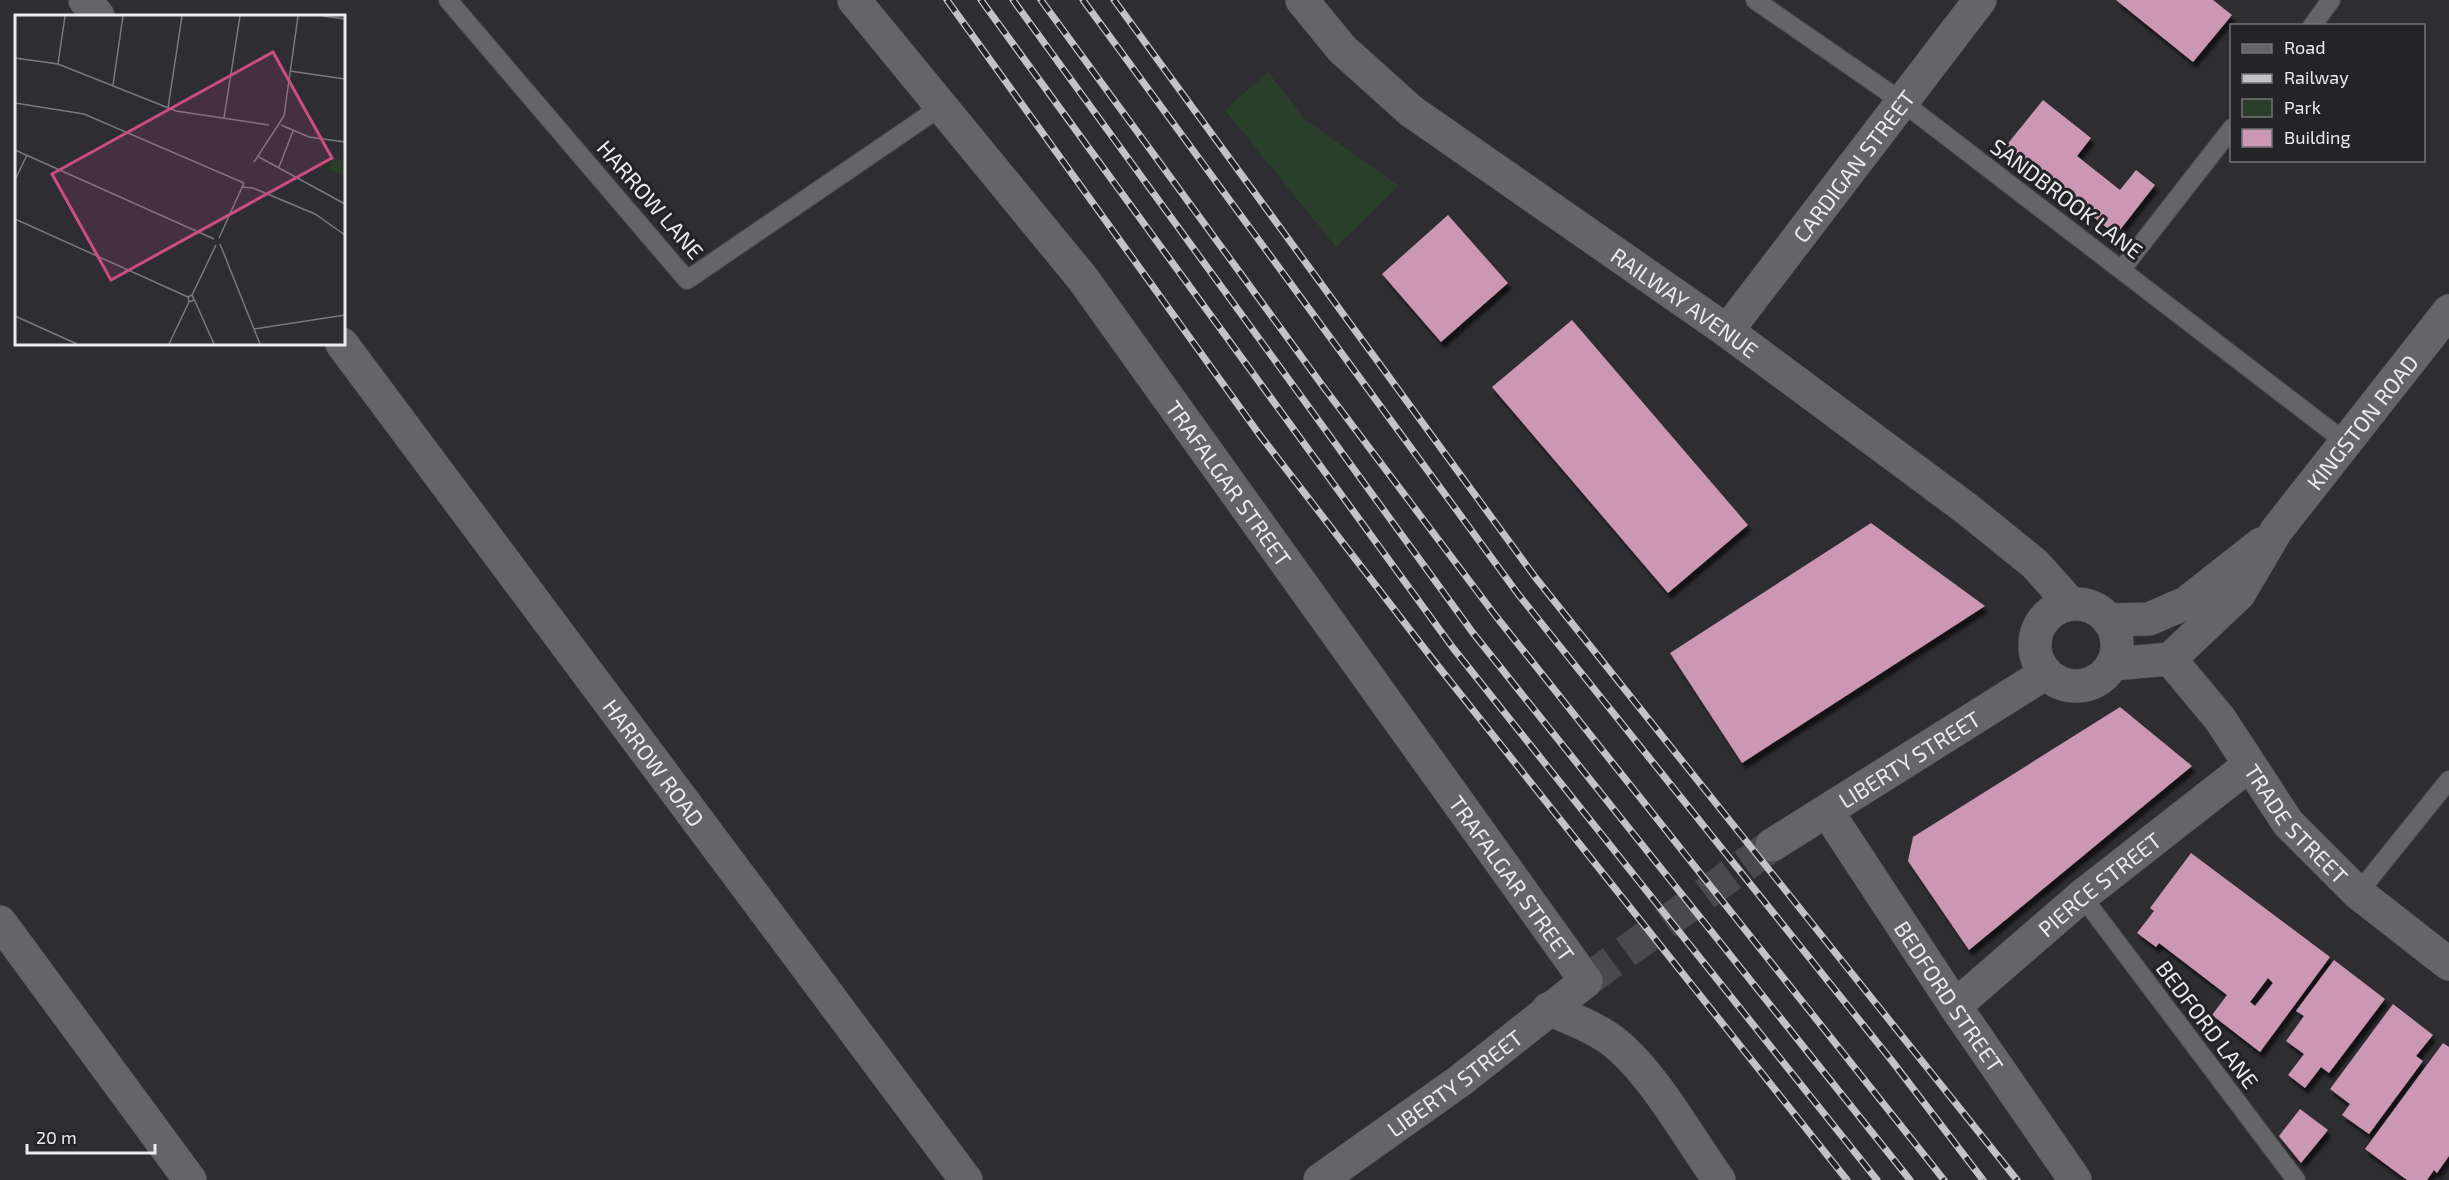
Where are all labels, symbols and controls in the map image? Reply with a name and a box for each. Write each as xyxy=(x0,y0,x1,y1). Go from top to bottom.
inset map xyxy=(15,15,345,345)
legend xyxy=(2230,24,2425,162)
text: Road xyxy=(2284,36,2325,58)
text: Railway xyxy=(2284,66,2349,88)
street label: CARDIGAN STREET xyxy=(1787,84,1920,247)
text: Park xyxy=(2284,96,2321,118)
text: Building xyxy=(2284,126,2351,148)
street label: SANDBROOK LANE xyxy=(1986,132,2148,264)
street label: HARROW LANE xyxy=(592,134,710,264)
street label: RAILWAY AVENUE xyxy=(1606,242,1763,363)
street label: KINGSTON ROAD xyxy=(2301,349,2423,495)
street label: TRAFALGAR STREET xyxy=(1161,395,1297,571)
street label: HARROW ROAD xyxy=(598,694,710,831)
street label: LIBERTY STREET xyxy=(1834,705,1985,813)
street label: TRADE STREET xyxy=(2240,759,2354,889)
street label: TRAFALGAR STREET xyxy=(1444,790,1581,966)
street label: PIERCE STREET xyxy=(2032,826,2166,941)
street label: BEDFORD STREET xyxy=(1890,916,2009,1077)
street label: BEDFORD LANE xyxy=(2152,955,2264,1093)
street label: LIBERTY STREET xyxy=(1382,1024,1527,1142)
scale bar xyxy=(27,1117,154,1155)
text: 20 m xyxy=(36,1126,77,1148)

